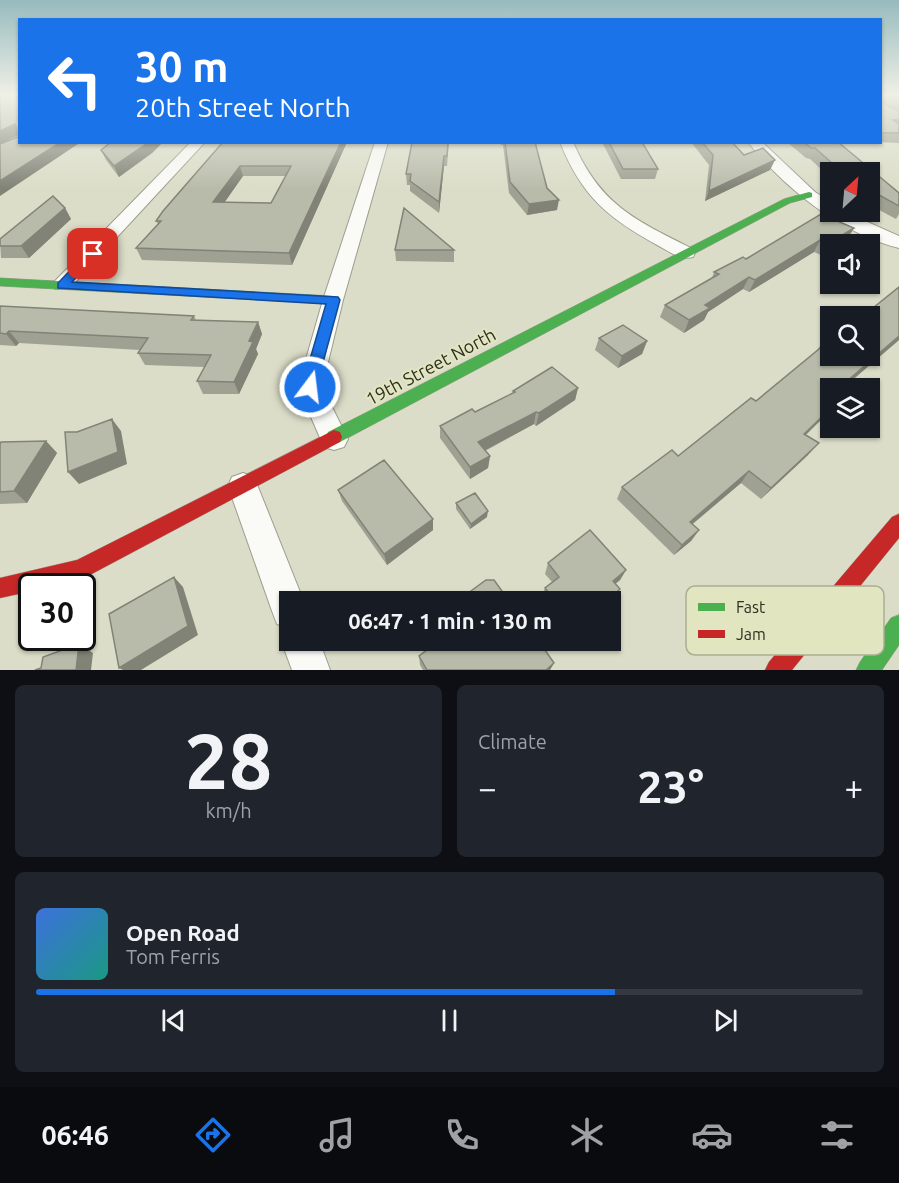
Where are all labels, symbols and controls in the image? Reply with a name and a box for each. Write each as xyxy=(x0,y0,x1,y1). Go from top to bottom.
icon: left xyxy=(36,42,114,120)
text: 30 m xyxy=(135,43,229,90)
text: 20th Street North xyxy=(135,92,351,122)
north arrow xyxy=(820,162,880,222)
map controls xyxy=(820,162,880,438)
pin xyxy=(67,228,118,279)
button: sound xyxy=(820,234,880,294)
icon: arrive xyxy=(76,237,109,270)
button: search xyxy=(820,306,880,366)
street label: 19th Street North xyxy=(362,324,499,409)
position arrow xyxy=(278,355,342,419)
button: layers xyxy=(820,378,880,438)
speed limit sign: 30 xyxy=(18,573,96,651)
legend xyxy=(686,586,884,655)
text: Fast xyxy=(736,598,766,616)
text: 06:47 · 1 min · 130 m xyxy=(348,608,552,633)
text: Jam xyxy=(736,625,766,643)
text: 28 xyxy=(185,716,272,804)
text: Climate xyxy=(478,730,547,753)
text: 23° xyxy=(637,761,704,812)
text: − xyxy=(478,769,497,806)
text: + xyxy=(844,769,863,806)
text: km/h xyxy=(205,799,252,822)
text: Open Road xyxy=(126,920,240,945)
text: Tom Ferris xyxy=(126,945,220,968)
icon: previous xyxy=(157,1004,190,1037)
icon: pause xyxy=(433,1004,466,1037)
icon: next xyxy=(709,1004,742,1037)
icon: directions xyxy=(192,1114,234,1156)
icon: music xyxy=(316,1114,358,1156)
icon: phone xyxy=(441,1114,483,1156)
icon: climate xyxy=(566,1114,608,1156)
icon: car xyxy=(691,1114,733,1156)
icon: filters xyxy=(816,1114,858,1156)
text: 06:46 xyxy=(41,1120,109,1150)

